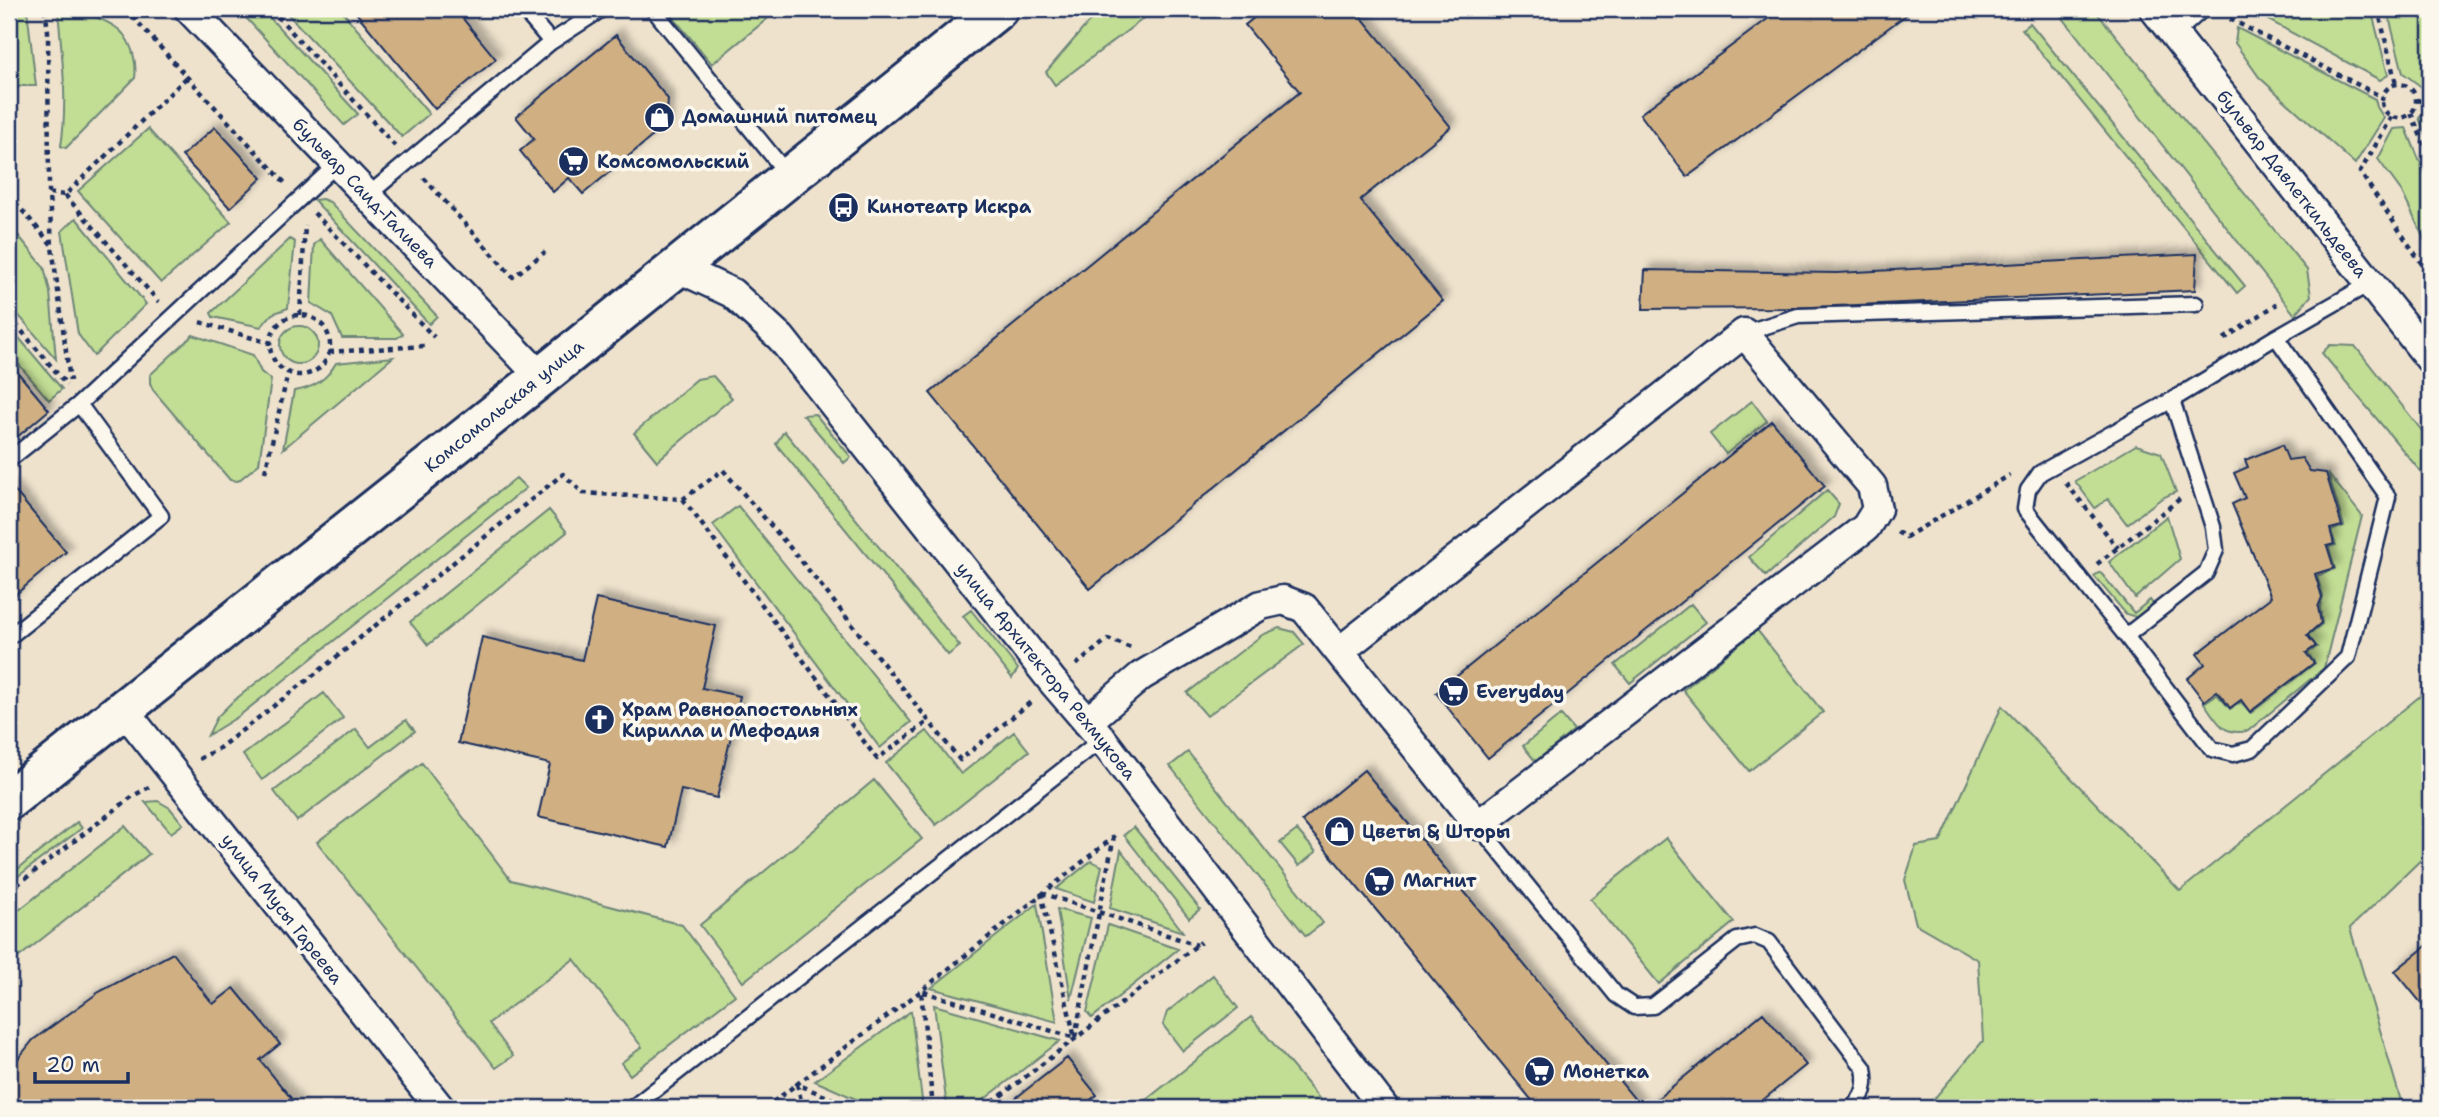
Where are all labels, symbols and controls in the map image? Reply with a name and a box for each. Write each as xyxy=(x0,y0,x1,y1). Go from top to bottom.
street label: бульвар Давлеткильдеева xyxy=(2211,85,2373,283)
shop icon: Домашний питомец xyxy=(642,100,676,134)
place label: Домашний питомец xyxy=(682,105,878,129)
street label: бульвар Саид-Галиева xyxy=(287,113,443,273)
supermarket icon: Комсомольский xyxy=(557,145,591,179)
place label: Комсомольский xyxy=(597,150,750,174)
bus stop icon: Кинотеатр Искра xyxy=(827,190,861,224)
place label: Кинотеатр Искра xyxy=(867,195,1032,219)
street label: Комсомольская улица xyxy=(419,334,589,478)
street label: улица Архитектора Рехмукова xyxy=(951,557,1141,785)
supermarket icon: Everyday xyxy=(1436,675,1470,709)
place label: Everyday xyxy=(1476,680,1564,704)
place label: Храм Равноапостольных Кирилла и Мефодия xyxy=(622,698,858,743)
church icon: Храм Равноапостольных Кирилла и Мефодия xyxy=(582,703,616,737)
shop icon: Цветы & Шторы xyxy=(1322,815,1356,849)
place label: Цветы & Шторы xyxy=(1362,820,1510,844)
street label: улица Мусы Гареева xyxy=(216,829,348,989)
supermarket icon: Магнит xyxy=(1363,864,1397,898)
place label: Магнит xyxy=(1403,869,1477,893)
scale bar xyxy=(35,1040,128,1084)
text: 20 m xyxy=(46,1051,100,1079)
supermarket icon: Монетка xyxy=(1523,1055,1557,1089)
place label: Монетка xyxy=(1563,1060,1650,1084)

